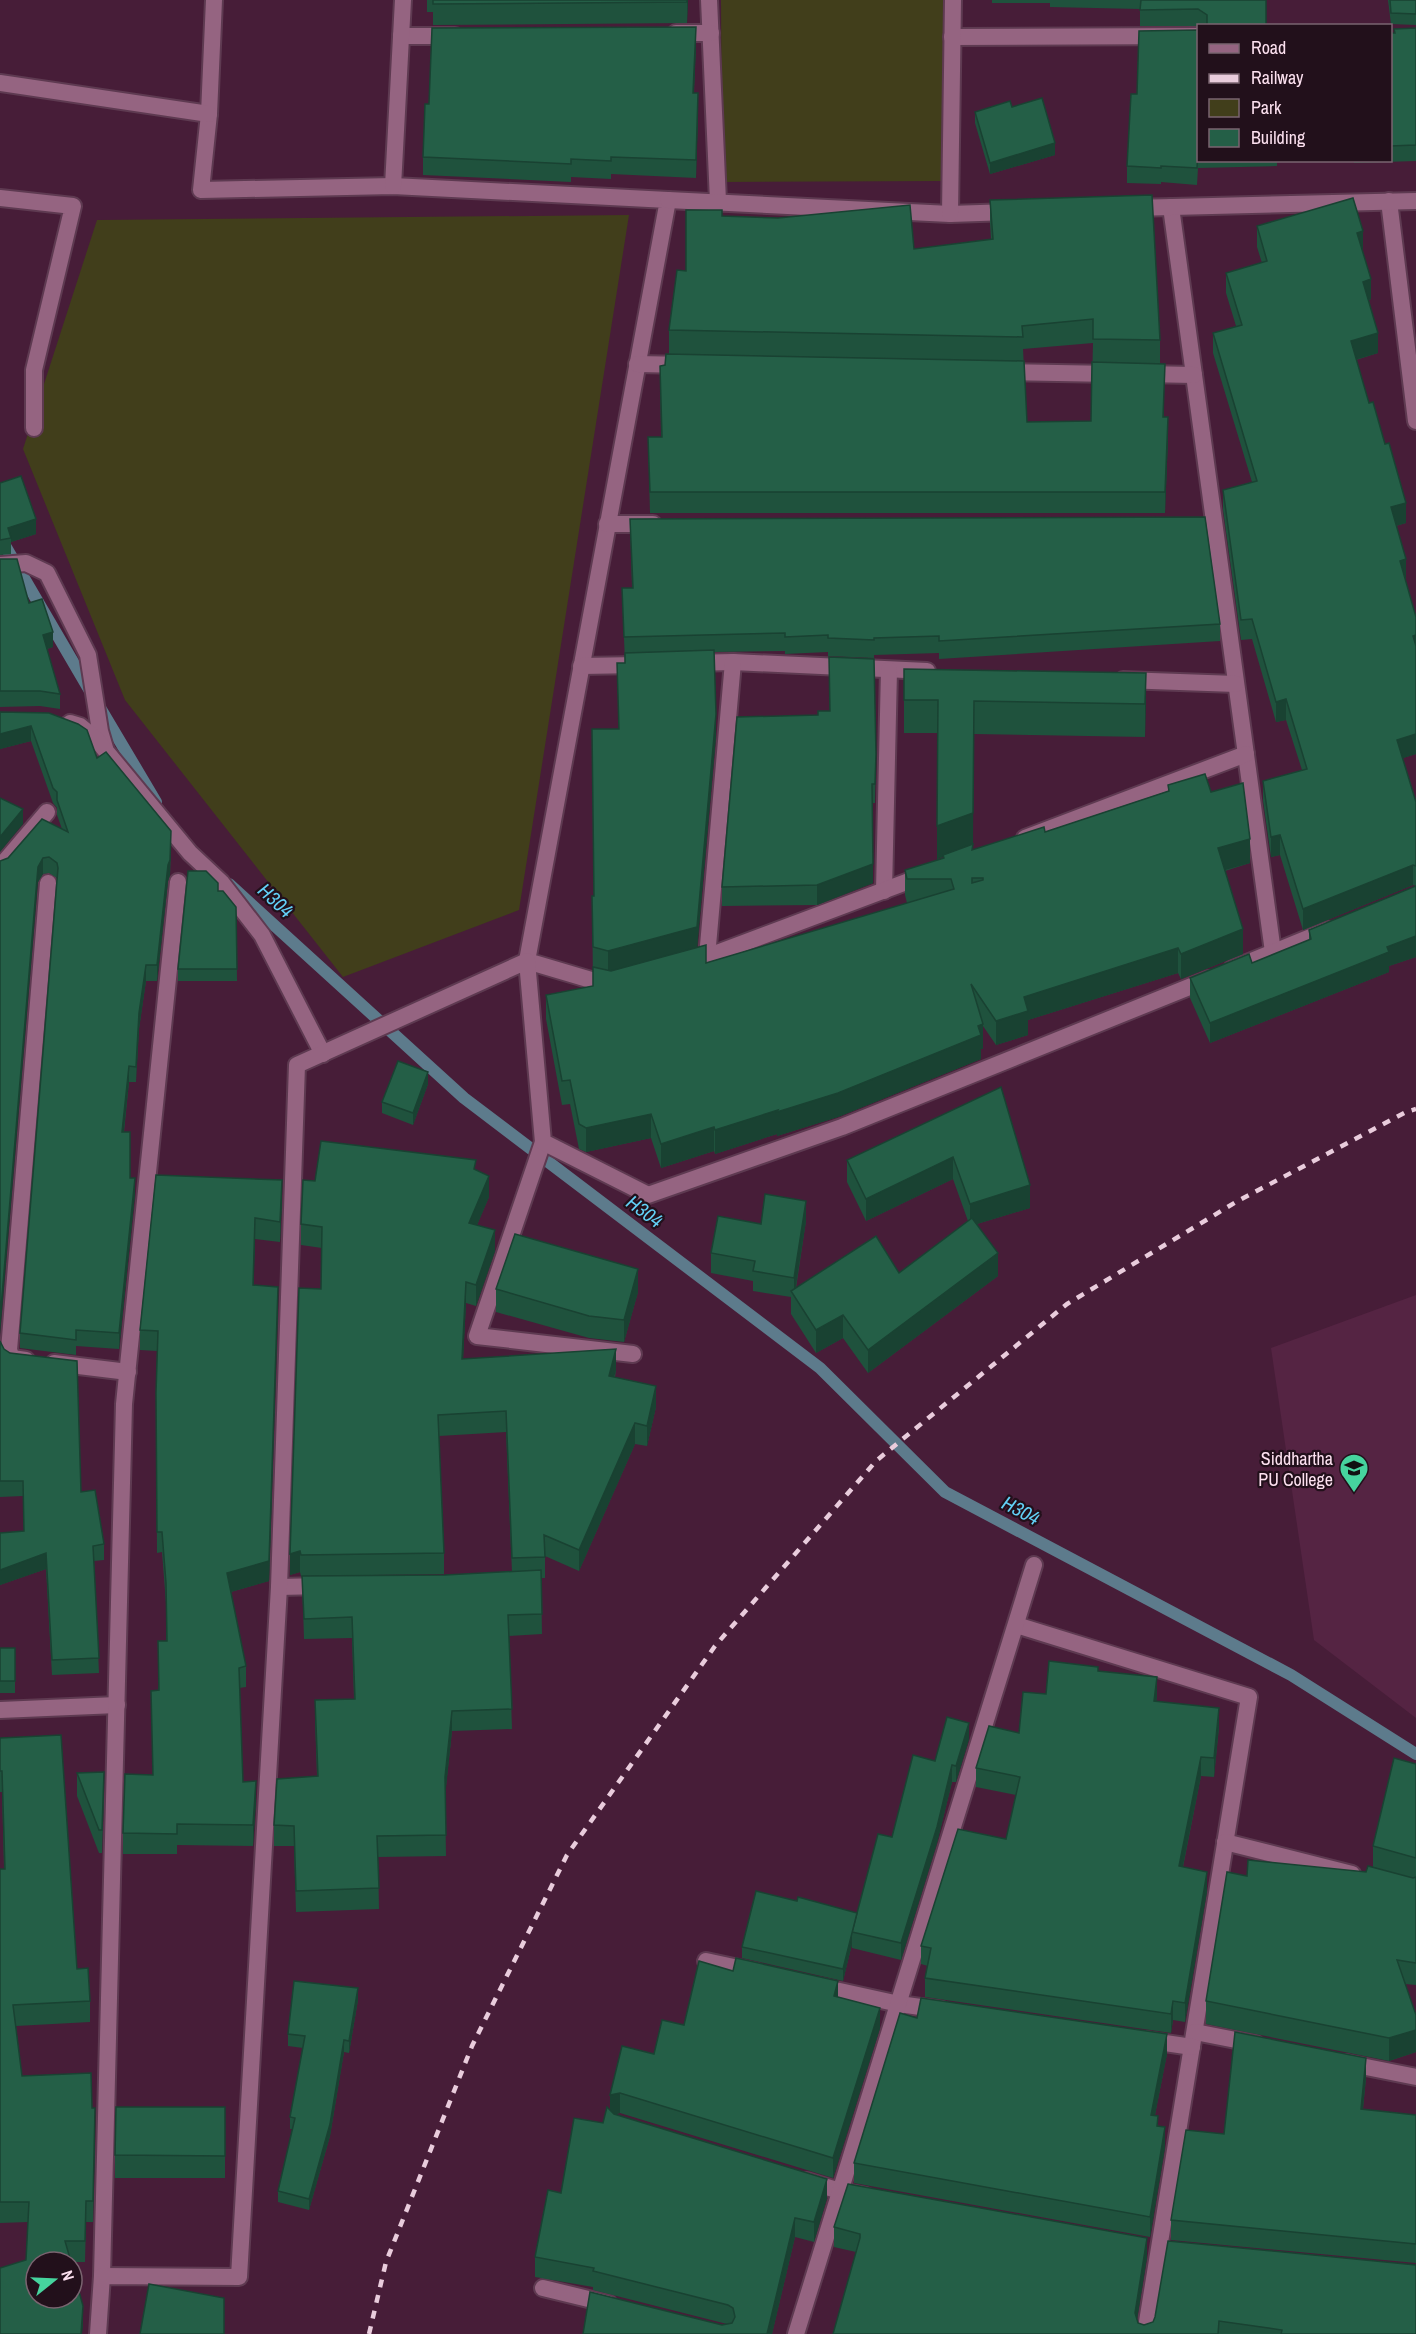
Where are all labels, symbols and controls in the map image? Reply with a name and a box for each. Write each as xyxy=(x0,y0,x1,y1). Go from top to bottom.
legend xyxy=(1197,24,1392,162)
text: Road xyxy=(1251,35,1286,60)
text: Railway xyxy=(1251,65,1304,90)
text: Park xyxy=(1251,95,1282,120)
text: Building xyxy=(1251,125,1306,150)
water label: H304 xyxy=(252,877,300,923)
water label: H304 xyxy=(621,1188,669,1234)
place label: Siddhartha PU College xyxy=(1258,1446,1333,1492)
school or university icon: Siddhartha PU College xyxy=(1338,1452,1370,1494)
water label: H304 xyxy=(997,1489,1045,1531)
north arrow xyxy=(24,2250,84,2310)
text: N xyxy=(56,2267,80,2283)

